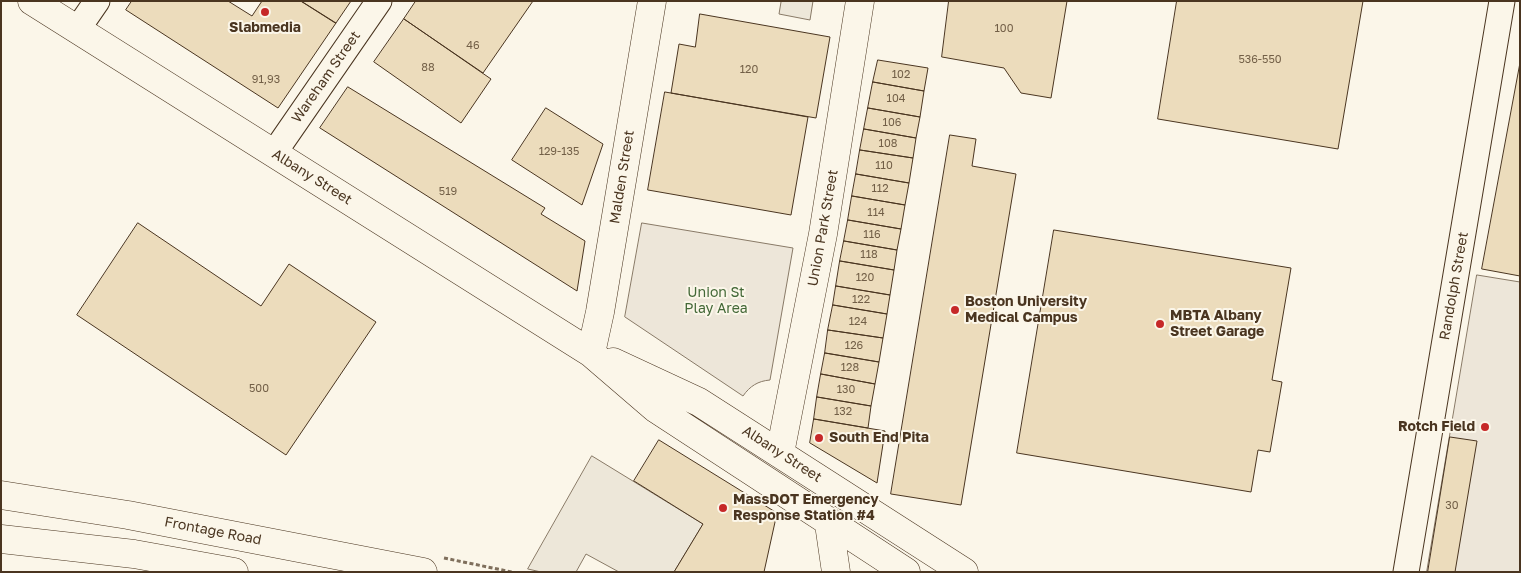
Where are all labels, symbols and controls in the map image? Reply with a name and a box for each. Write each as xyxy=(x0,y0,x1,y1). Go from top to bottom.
marker: Slabmedia xyxy=(259,6,271,18)
place label: Slabmedia xyxy=(229,20,301,36)
house number: 100 xyxy=(995,22,1013,36)
street label: Wareham Street xyxy=(288,28,364,126)
house number: 46 xyxy=(466,39,480,53)
house number: 536-550 xyxy=(1238,53,1282,67)
house number: 88 xyxy=(421,61,435,75)
house number: 120 xyxy=(740,63,758,77)
house number: 102 xyxy=(892,68,910,82)
house number: 91,93 xyxy=(252,73,280,87)
house number: 104 xyxy=(887,92,905,106)
house number: 106 xyxy=(883,116,901,130)
street label: Malden Street xyxy=(606,129,638,225)
house number: 108 xyxy=(879,137,897,151)
house number: 129-135 xyxy=(539,145,579,159)
street label: Albany Street xyxy=(269,146,355,208)
house number: 110 xyxy=(875,159,893,173)
street label: Union Park Street xyxy=(804,168,842,288)
house number: 112 xyxy=(871,182,889,196)
house number: 519 xyxy=(439,185,457,199)
house number: 114 xyxy=(867,206,885,220)
house number: 116 xyxy=(863,228,881,242)
street label: Randolph Street xyxy=(1436,231,1472,341)
house number: 118 xyxy=(860,248,878,262)
house number: 120 xyxy=(856,271,874,285)
park label: Union St Play Area xyxy=(684,285,748,318)
house number: 122 xyxy=(852,293,870,307)
place label: Boston University Medical Campus xyxy=(965,294,1087,326)
marker: Boston University Medical Campus xyxy=(949,304,961,316)
place label: MBTA Albany Street Garage xyxy=(1170,308,1264,341)
house number: 124 xyxy=(849,315,867,329)
marker: MBTA Albany Street Garage xyxy=(1154,318,1166,330)
house number: 126 xyxy=(845,339,863,353)
house number: 128 xyxy=(841,361,859,375)
house number: 500 xyxy=(249,382,269,396)
house number: 130 xyxy=(837,383,855,397)
house number: 132 xyxy=(834,405,852,419)
place label: Rotch Field xyxy=(1398,419,1475,435)
marker: Rotch Field xyxy=(1479,421,1491,433)
street label: Albany Street xyxy=(739,422,825,486)
place label: South End Pita xyxy=(829,430,929,446)
marker: South End Pita xyxy=(813,432,825,444)
place label: MassDOT Emergency Response Station #4 xyxy=(733,492,879,524)
house number: 30 xyxy=(1445,499,1459,513)
marker: MassDOT Emergency Response Station #4 xyxy=(717,502,729,514)
street label: Frontage Road xyxy=(163,513,263,549)

